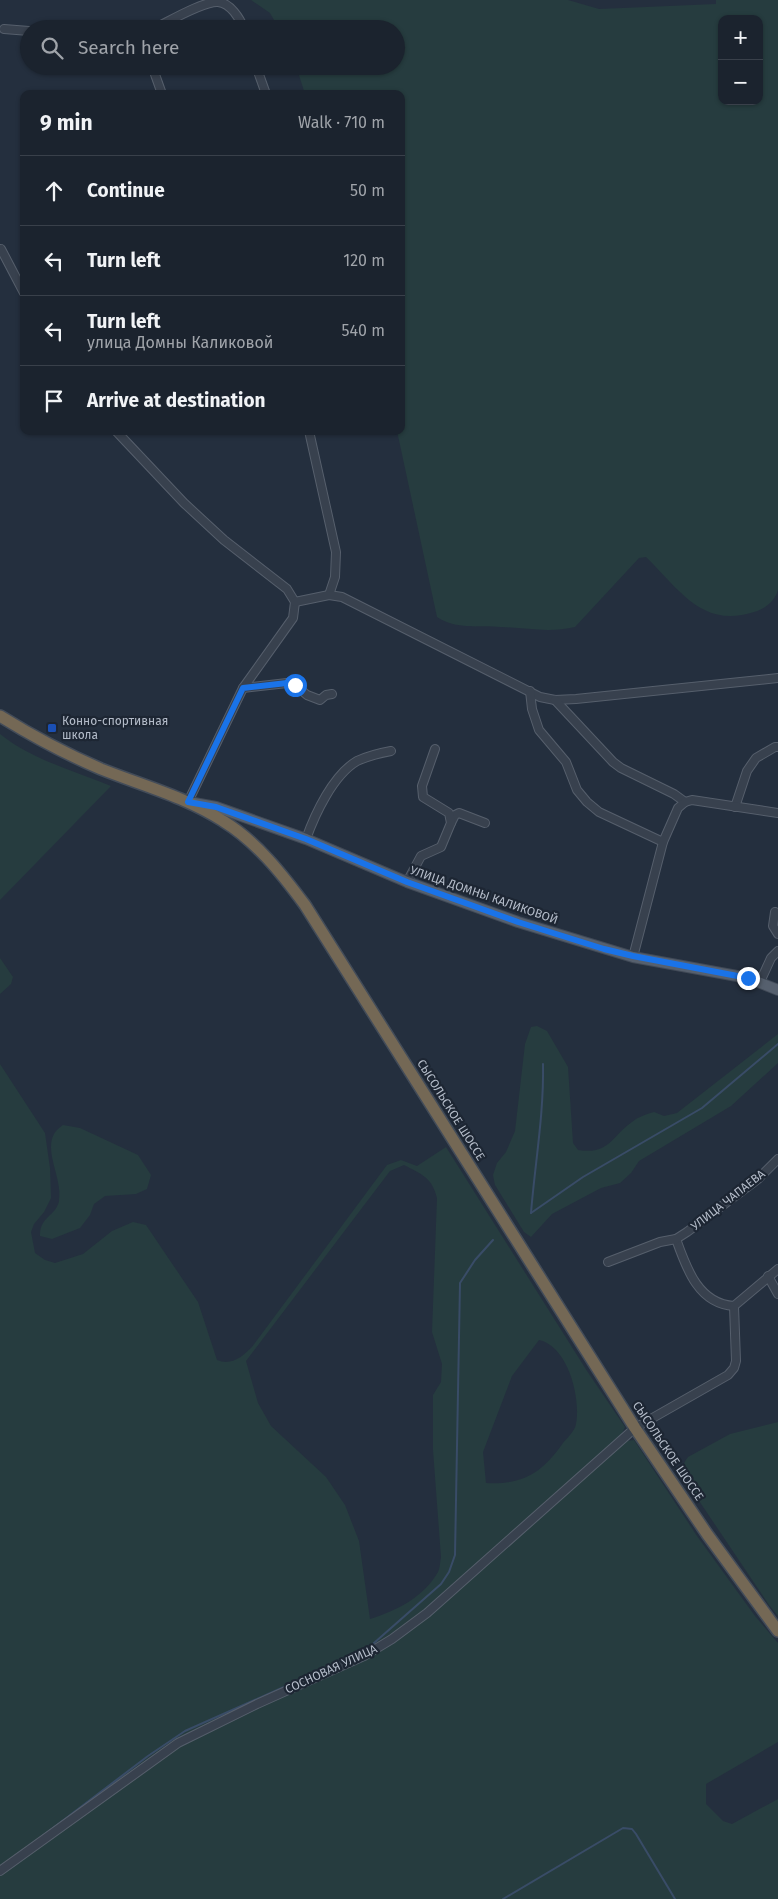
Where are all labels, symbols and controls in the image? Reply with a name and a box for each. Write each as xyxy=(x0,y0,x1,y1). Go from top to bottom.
map controls xyxy=(718,15,763,105)
button: + xyxy=(718,15,763,60)
search box xyxy=(20,20,405,75)
icon: search xyxy=(38,34,66,62)
text: Search here xyxy=(78,36,179,59)
button: − xyxy=(718,60,763,105)
text: 9 min xyxy=(40,110,93,136)
text: Walk · 710 m xyxy=(298,113,385,132)
icon: ahead xyxy=(40,177,68,205)
text: Continue xyxy=(87,179,165,202)
text: 50 m xyxy=(350,181,385,200)
icon: left xyxy=(40,247,68,275)
text: Turn left xyxy=(87,249,161,272)
text: 120 m xyxy=(343,251,385,270)
text: Turn left xyxy=(87,310,161,333)
icon: left xyxy=(40,317,68,345)
text: 540 m xyxy=(342,321,385,340)
text: улица Домны Каликовой xyxy=(87,333,273,352)
icon: arrive xyxy=(40,387,68,415)
text: Arrive at destination xyxy=(87,389,266,412)
route start xyxy=(284,674,307,697)
place label: Конно-спортивная школа xyxy=(62,714,168,742)
marker: Конно-спортивная школа xyxy=(46,722,58,734)
street label: УЛИЦА ДОМНЫ КАЛИКОВОЙ xyxy=(408,862,560,927)
route end xyxy=(737,967,760,990)
street label: СЫСОЛЬСКОЕ ШОССЕ xyxy=(414,1057,488,1163)
street label: УЛИЦА ЧАПАЕВА xyxy=(688,1167,768,1233)
street label: СЫСОЛЬСКОЕ ШОССЕ xyxy=(630,1399,706,1503)
street label: СОСНОВАЯ УЛИЦА xyxy=(283,1642,379,1696)

